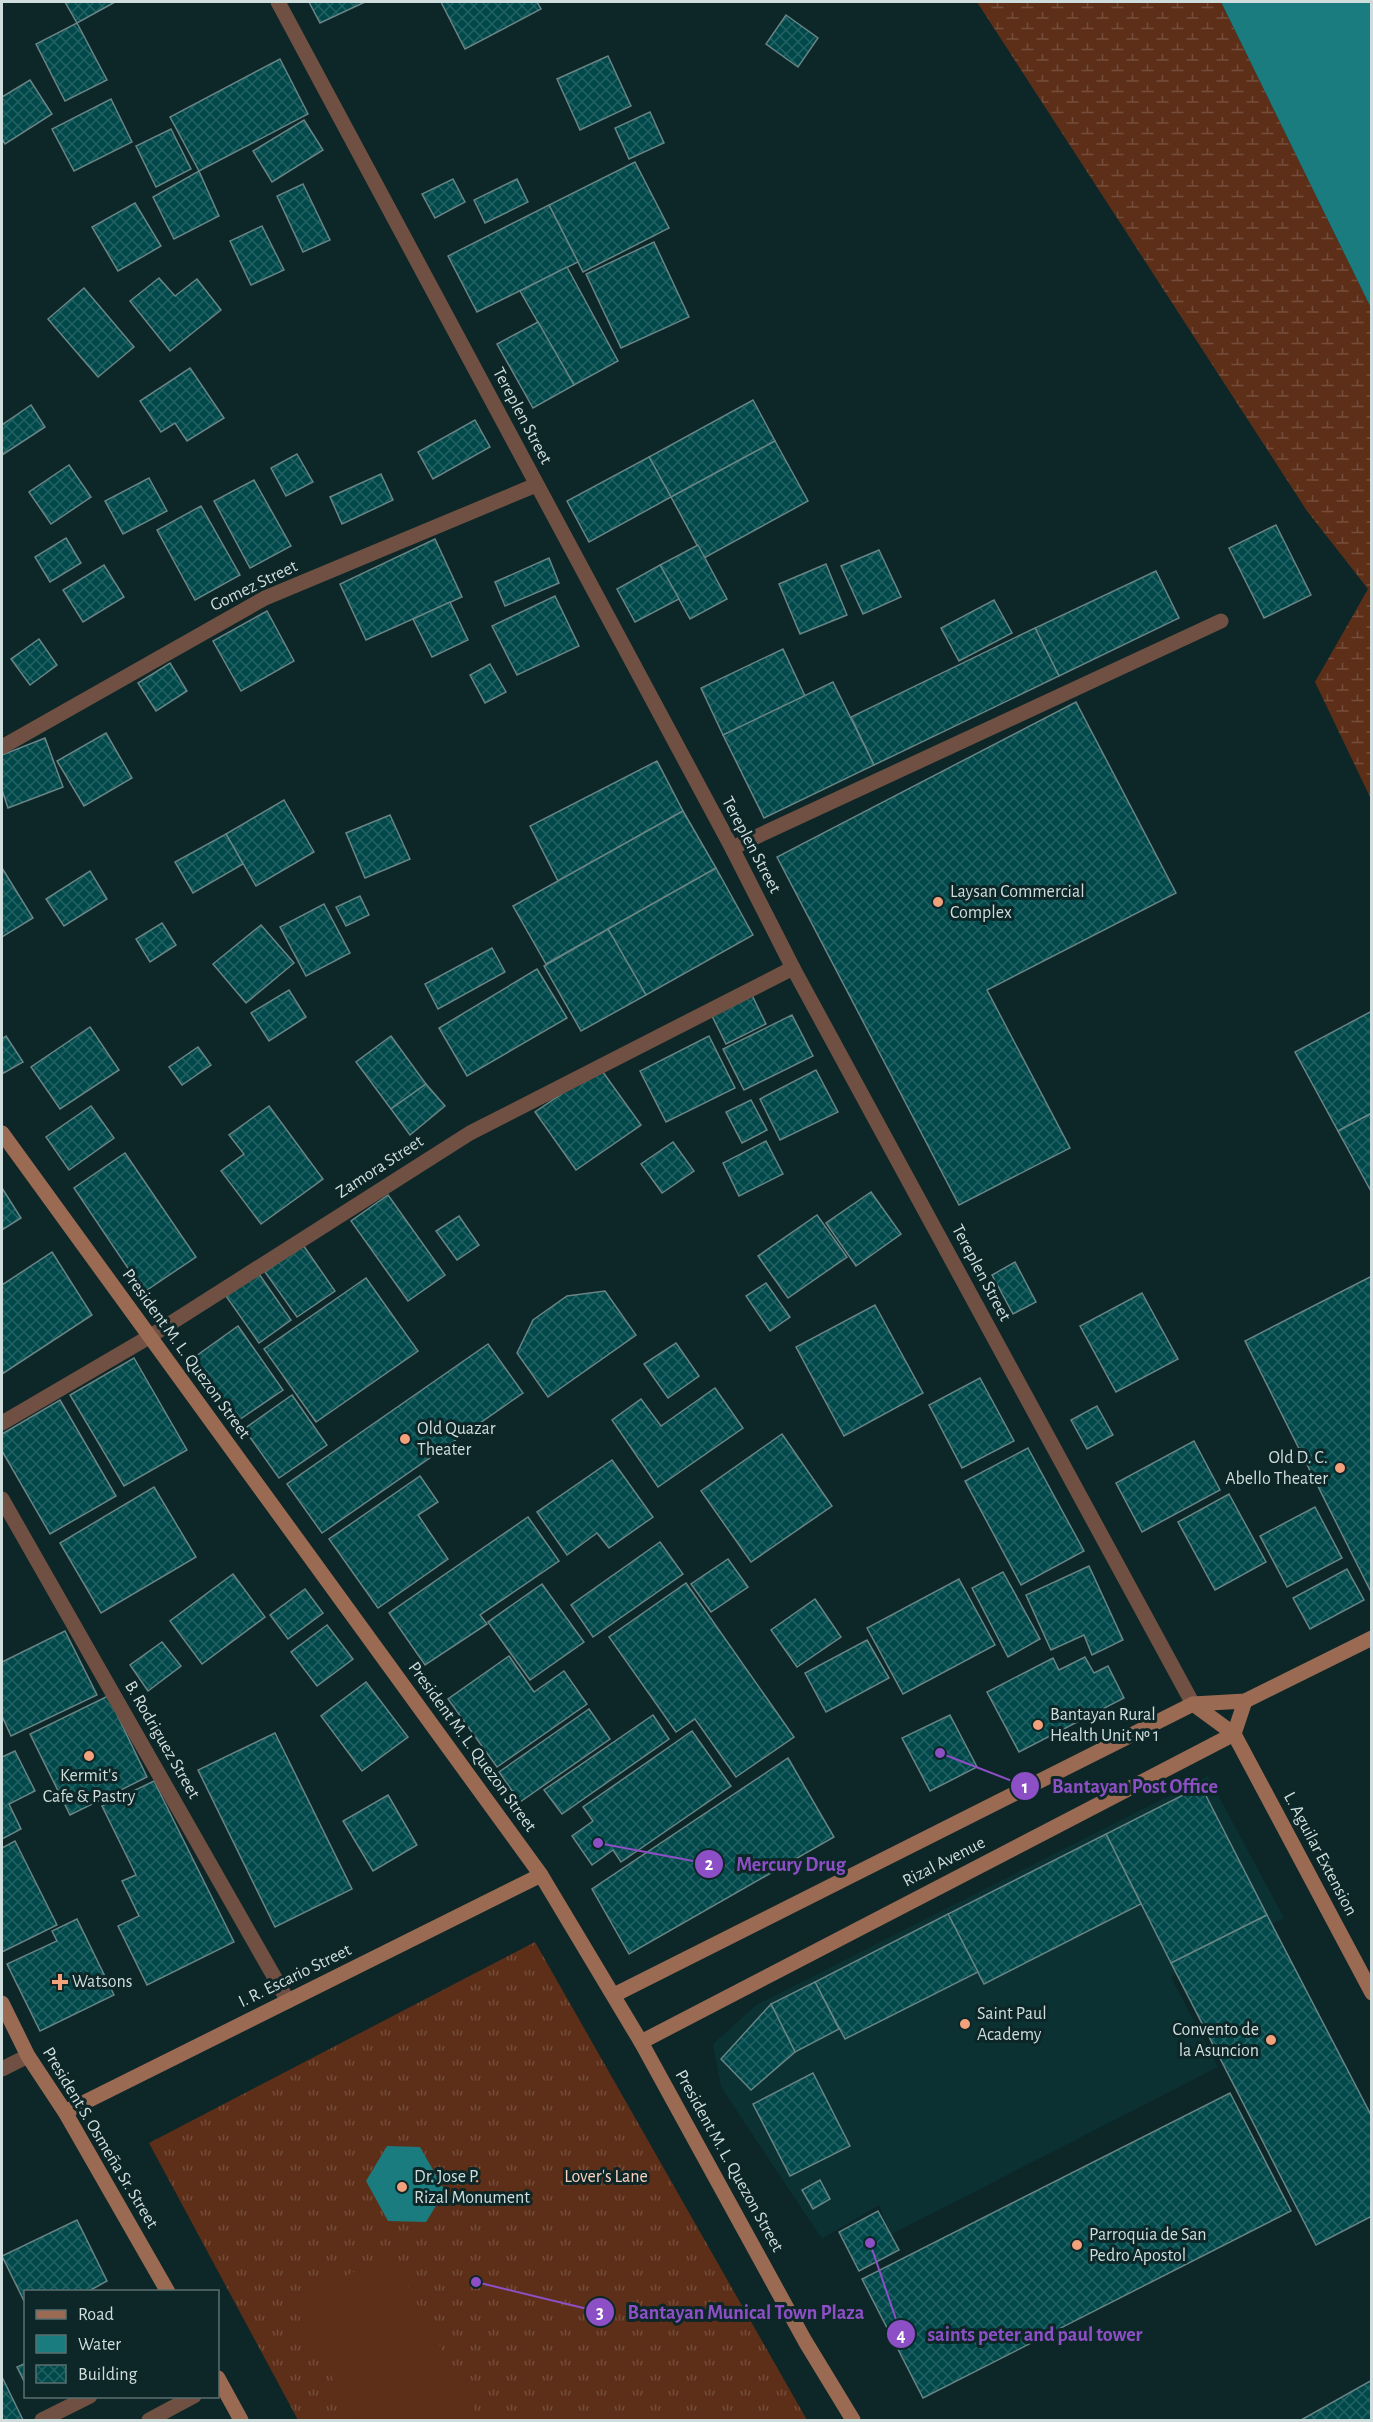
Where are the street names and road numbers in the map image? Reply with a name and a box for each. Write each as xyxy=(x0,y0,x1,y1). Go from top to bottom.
street label: Tereplen Street xyxy=(489,365,555,467)
street label: Gomez Street xyxy=(208,557,301,615)
street label: Tereplen Street xyxy=(718,794,784,896)
street label: Zamora Street xyxy=(333,1132,427,1202)
street label: Tereplen Street xyxy=(948,1222,1014,1324)
street label: President M. L. Quezon Street xyxy=(118,1266,254,1442)
street label: President M. L. Quezon Street xyxy=(404,1659,540,1835)
street label: B. Rodriguez Street xyxy=(121,1678,203,1802)
street label: L. Aguilar Extension xyxy=(1280,1789,1360,1919)
street label: Rizal Avenue xyxy=(900,1834,988,1890)
street label: I. R. Escario Street xyxy=(236,1941,354,2011)
street label: President S. Osmeña Sr. Street xyxy=(39,2044,161,2232)
street label: President M. L. Quezon Street xyxy=(671,2067,787,2255)

